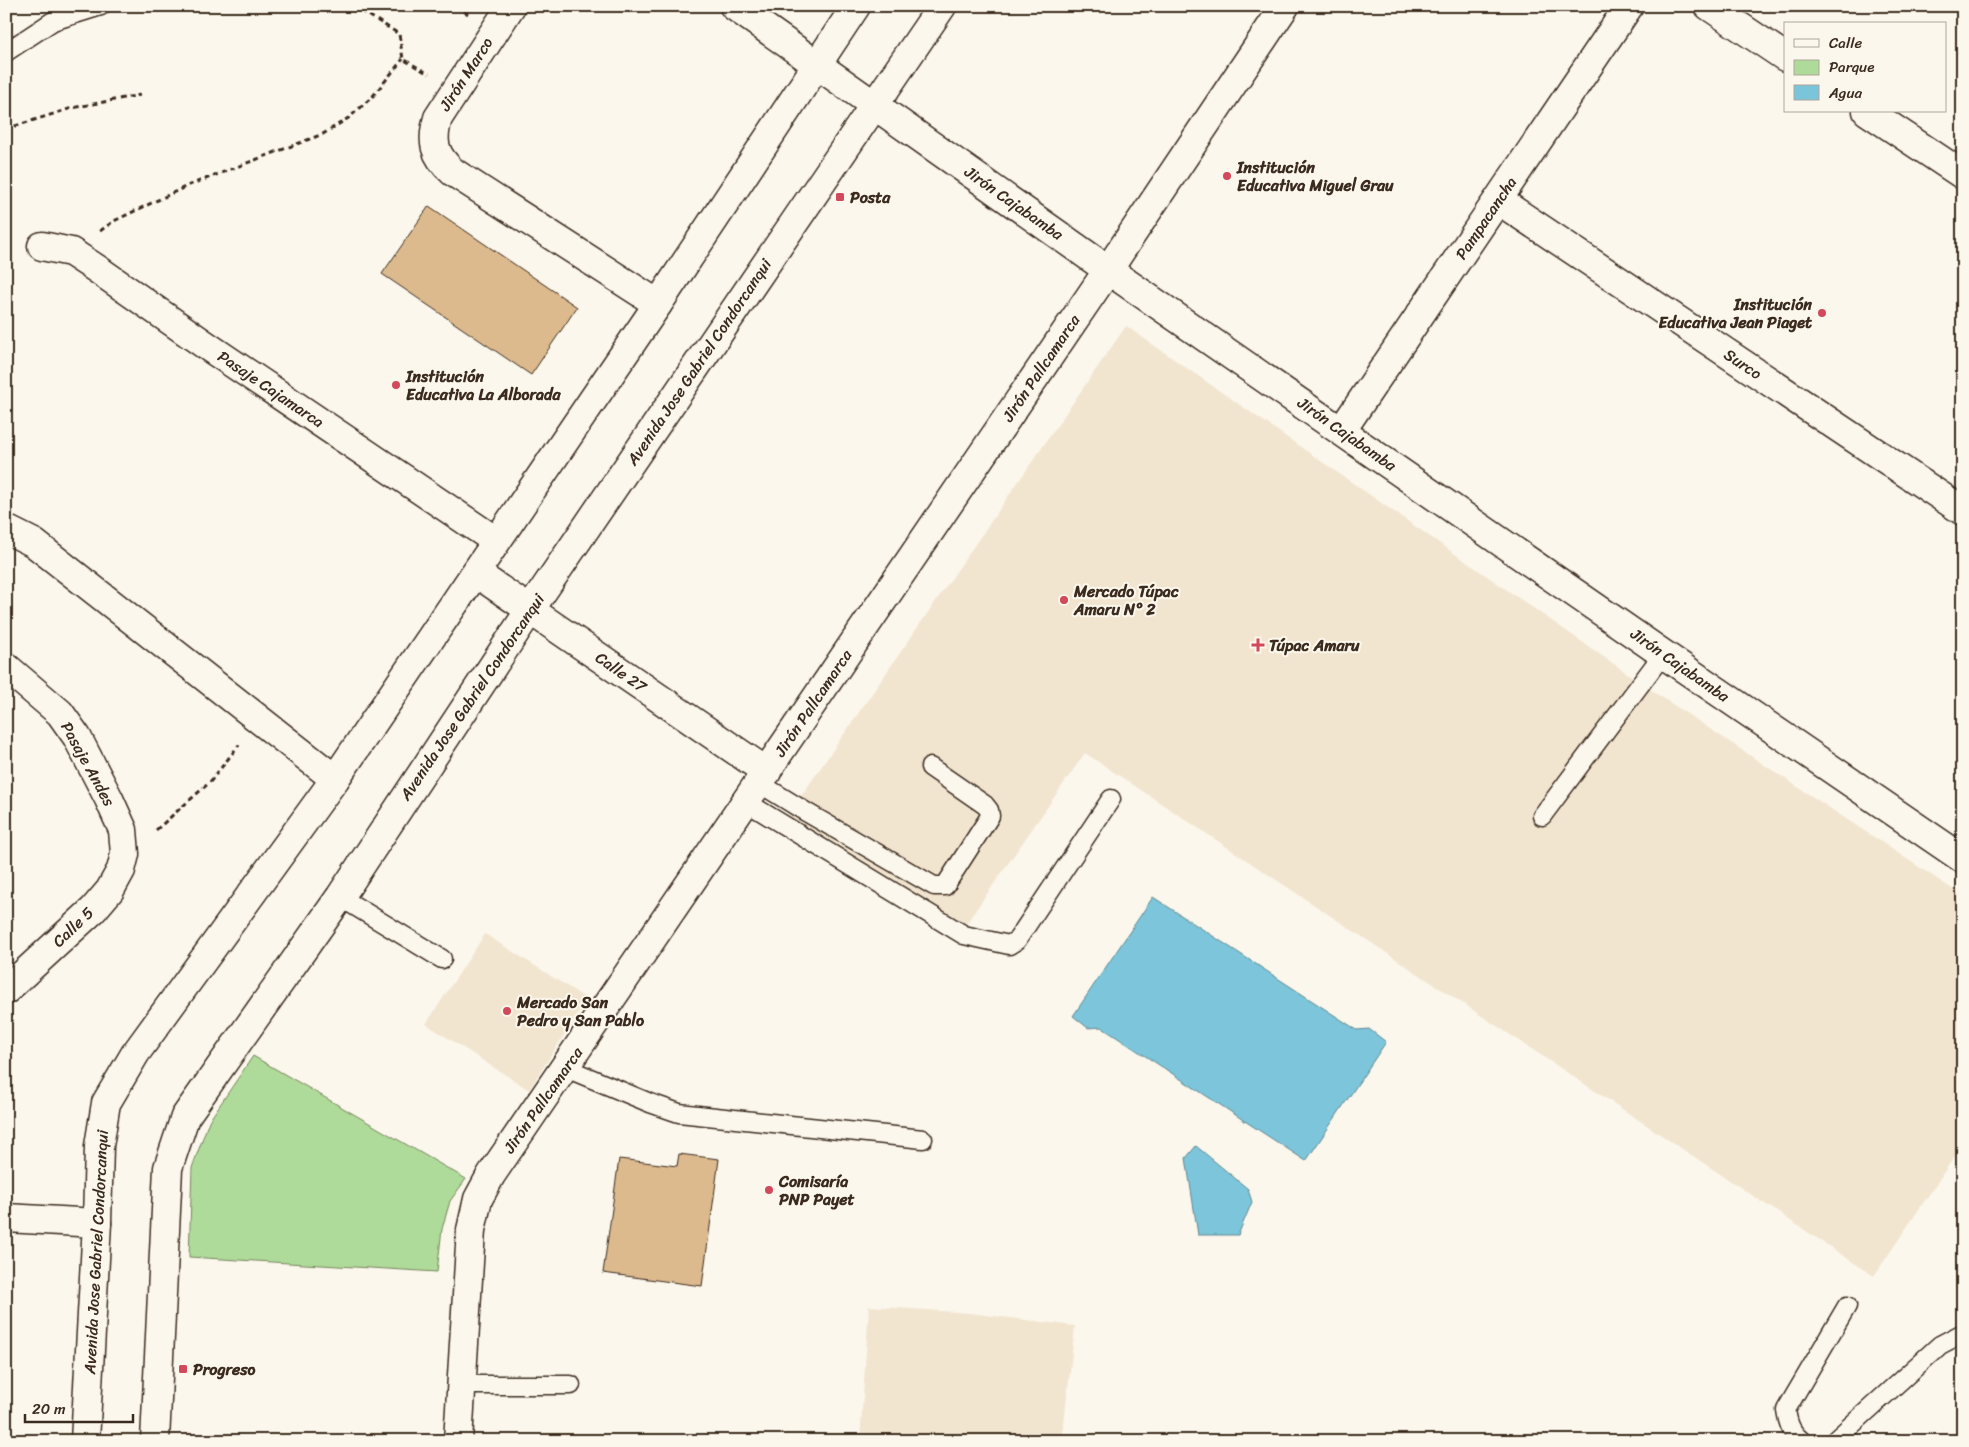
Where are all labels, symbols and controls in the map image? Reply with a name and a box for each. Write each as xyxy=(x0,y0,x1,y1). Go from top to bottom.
legend xyxy=(1784,22,1946,112)
text: Calle xyxy=(1829,30,1862,56)
street label: Jirón Marco xyxy=(431,31,501,118)
text: Parque xyxy=(1829,54,1874,80)
text: Agua xyxy=(1828,80,1862,106)
place label: Institución Educativa Miguel Grau xyxy=(1236,153,1394,200)
street label: Jirón Cajabamba xyxy=(957,157,1071,249)
marker: Institución Educativa Miguel Grau xyxy=(1221,170,1233,182)
street label: Pampacancha xyxy=(1447,170,1525,266)
place label: Posta xyxy=(850,183,891,212)
marker: Posta xyxy=(834,191,846,203)
street label: Avenida Jose Gabriel Condorcanqui xyxy=(618,252,780,472)
place label: Institución Educativa Jean Piaget xyxy=(1658,290,1812,337)
street label: Jirón Pallcamarca xyxy=(994,307,1088,429)
marker: Institución Educativa Jean Piaget xyxy=(1816,307,1828,319)
street label: Surco xyxy=(1718,340,1768,388)
street label: Pasaje Cajamarca xyxy=(212,342,330,436)
place label: Institución Educativa La Alborada xyxy=(405,362,562,409)
marker: Institución Educativa La Alborada xyxy=(390,379,402,391)
street label: Jirón Cajabamba xyxy=(1290,388,1404,480)
place label: Mercado Túpac Amaru N° 2 xyxy=(1073,577,1179,624)
street label: Avenida Jose Gabriel Condorcanqui xyxy=(391,587,553,807)
marker: Mercado Túpac Amaru N° 2 xyxy=(1058,594,1070,606)
street label: Jirón Cajabamba xyxy=(1623,619,1737,711)
place label: Túpac Amaru xyxy=(1269,631,1360,660)
marker: Túpac Amaru xyxy=(1251,638,1265,652)
street label: Jirón Pallcamarca xyxy=(766,642,860,764)
street label: Calle 27 xyxy=(589,644,654,701)
street label: Pasaje Andes xyxy=(53,716,124,812)
street label: Calle 5 xyxy=(45,899,101,955)
place label: Mercado San Pedro y San Pablo xyxy=(516,988,645,1035)
marker: Mercado San Pedro y San Pablo xyxy=(501,1005,513,1017)
street label: Jirón Pallcamarca xyxy=(495,1040,591,1160)
street label: Avenida Jose Gabriel Condorcanqui xyxy=(75,1128,117,1376)
place label: Comisaría PNP Payet xyxy=(778,1167,855,1214)
marker: Comisaría PNP Payet xyxy=(763,1184,775,1196)
place label: Progreso xyxy=(193,1355,256,1384)
marker: Progreso xyxy=(177,1363,189,1375)
scale bar xyxy=(25,1392,132,1424)
text: 20 m xyxy=(32,1396,66,1422)

